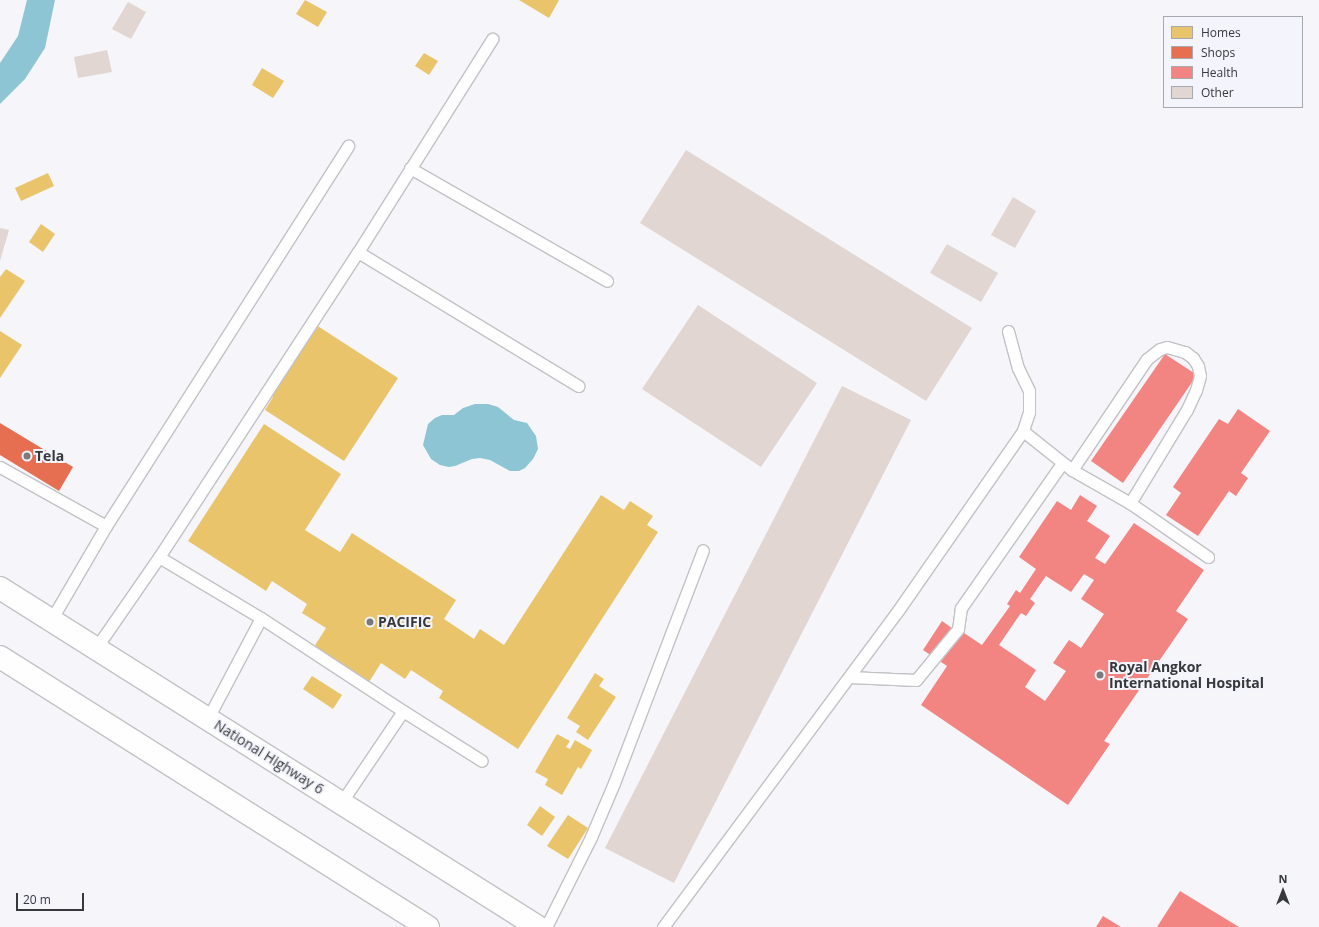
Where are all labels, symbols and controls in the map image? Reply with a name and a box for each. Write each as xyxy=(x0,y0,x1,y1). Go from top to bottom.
legend xyxy=(1163,16,1303,108)
text: Homes xyxy=(1201,24,1241,41)
text: Shops xyxy=(1201,44,1235,61)
text: Health xyxy=(1201,64,1238,81)
text: Other xyxy=(1201,84,1234,101)
place label: Tela xyxy=(35,448,64,464)
marker: Tela xyxy=(22,451,32,461)
place label: PACIFIC xyxy=(378,614,431,630)
marker: PACIFIC xyxy=(365,617,375,627)
place label: Royal Angkor International Hospital xyxy=(1109,659,1264,692)
marker: Royal Angkor International Hospital xyxy=(1094,669,1106,681)
street label: National Highway 6 xyxy=(211,716,327,798)
north arrow xyxy=(1263,871,1303,911)
text: N xyxy=(1279,871,1287,886)
scale bar xyxy=(18,885,86,911)
text: 20 m xyxy=(23,891,51,908)

